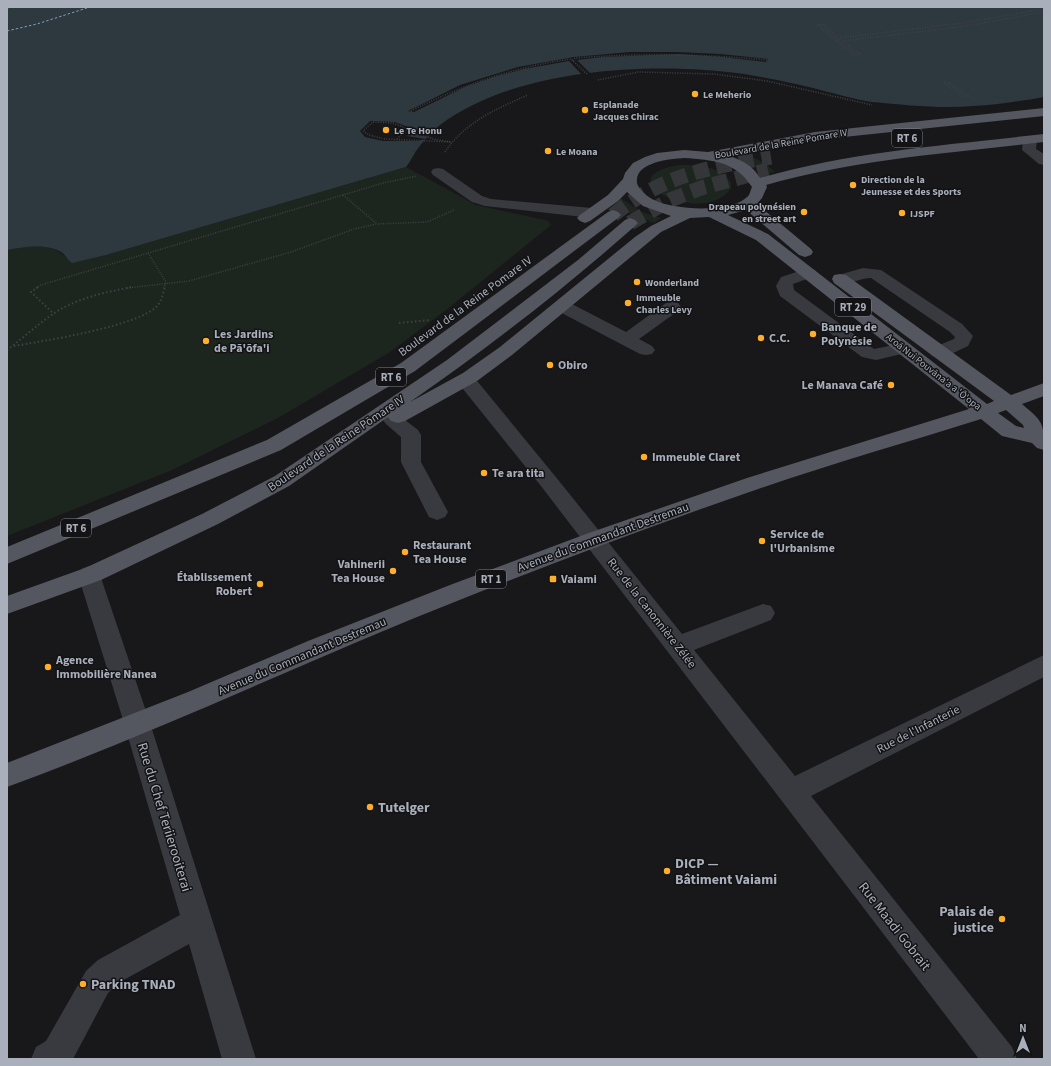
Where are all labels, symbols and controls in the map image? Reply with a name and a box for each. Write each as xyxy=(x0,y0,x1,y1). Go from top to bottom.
place label: Le Meherio xyxy=(703,88,752,102)
marker: Le Meherio xyxy=(690,89,700,99)
place label: Esplanade Jacques Chirac xyxy=(593,98,659,124)
marker: Esplanade Jacques Chirac xyxy=(580,105,590,115)
place label: Le Te Honu xyxy=(394,124,442,138)
marker: Le Te Honu xyxy=(381,125,391,135)
street label: Boulevard de la Reine Pomare IV xyxy=(714,125,849,163)
road number: RT 6 xyxy=(892,129,922,147)
place label: Le Moana xyxy=(556,145,598,159)
marker: Le Moana xyxy=(543,146,553,156)
place label: Direction de la Jeunesse et des Sports xyxy=(861,173,962,199)
marker: Direction de la Jeunesse et des Sports xyxy=(848,180,858,190)
place label: Drapeau polynésien en street art xyxy=(709,200,796,226)
marker: Drapeau polynésien en street art xyxy=(799,207,809,217)
place label: IJSPF xyxy=(910,207,935,221)
marker: IJSPF xyxy=(897,208,907,218)
street label: Boulevard de la Reine Pomare IV xyxy=(395,252,536,361)
place label: Wonderland xyxy=(645,276,699,290)
marker: Wonderland xyxy=(632,277,642,287)
place label: Immeuble Charles Levy xyxy=(636,291,693,317)
marker: Immeuble Charles Levy xyxy=(623,298,633,308)
road number: RT 29 xyxy=(835,298,871,316)
place label: Banque de Polynésie xyxy=(821,319,877,350)
place label: Les Jardins de Pā'ōfa'i xyxy=(214,326,273,357)
marker: Banque de Polynésie xyxy=(808,329,818,339)
place label: C.C. xyxy=(769,330,790,347)
street label: Aroā Nui Pouvāna'a a 'Ō'opa xyxy=(883,330,984,413)
marker: C.C. xyxy=(756,333,766,343)
marker: Les Jardins de Pā'ōfa'i xyxy=(201,336,211,346)
place label: Obiro xyxy=(558,357,588,374)
marker: Obiro xyxy=(545,360,555,370)
road number: RT 6 xyxy=(376,368,406,386)
place label: Le Manava Café xyxy=(801,377,883,394)
marker: Le Manava Café xyxy=(886,380,896,390)
street label: Boulevard de la Reine Pōmare IV xyxy=(265,391,409,496)
place label: Immeuble Claret xyxy=(652,449,741,466)
marker: Immeuble Claret xyxy=(639,452,649,462)
place label: Te ara tita xyxy=(492,465,544,482)
marker: Te ara tita xyxy=(479,468,489,478)
street label: Avenue du Commandant Destremau xyxy=(515,498,691,576)
road number: RT 6 xyxy=(61,519,91,537)
place label: Service de l'Urbanisme xyxy=(770,526,835,557)
marker: Service de l'Urbanisme xyxy=(757,536,767,546)
place label: Restaurant Tea House xyxy=(413,537,472,568)
marker: Restaurant Tea House xyxy=(400,547,410,557)
street label: Rue de la Canonnière Zélée xyxy=(603,555,700,672)
place label: Vahinerii Tea House xyxy=(331,556,385,587)
marker: Vahinerii Tea House xyxy=(388,566,398,576)
place label: Établissement Robert xyxy=(177,569,252,600)
road number: RT 1 xyxy=(476,570,506,588)
place label: Vaiami xyxy=(560,571,597,588)
marker: Vaiami xyxy=(548,574,558,584)
marker: Établissement Robert xyxy=(255,579,265,589)
street label: Avenue du Commandant Destremau xyxy=(215,613,389,700)
place label: Agence Immobilière Nanea xyxy=(55,652,157,683)
marker: Agence Immobilière Nanea xyxy=(43,662,53,672)
street label: Rue de l'Infanterie xyxy=(874,701,963,758)
street label: Rue du Chef Teriierooiterai xyxy=(132,740,196,894)
place label: Tutelger xyxy=(378,798,430,818)
marker: Tutelger xyxy=(365,802,375,812)
place label: DICP — Bâtiment Vaiami xyxy=(675,854,777,890)
marker: DICP — Bâtiment Vaiami xyxy=(662,866,672,876)
street label: Rue Maadi Gobrait xyxy=(853,878,935,975)
place label: Palais de justice xyxy=(939,902,994,938)
marker: Palais de justice xyxy=(997,914,1007,924)
place label: Parking TNAD xyxy=(91,975,176,995)
marker: Parking TNAD xyxy=(78,979,88,989)
north arrow xyxy=(1003,1018,1043,1058)
text: N xyxy=(1019,1021,1027,1036)

